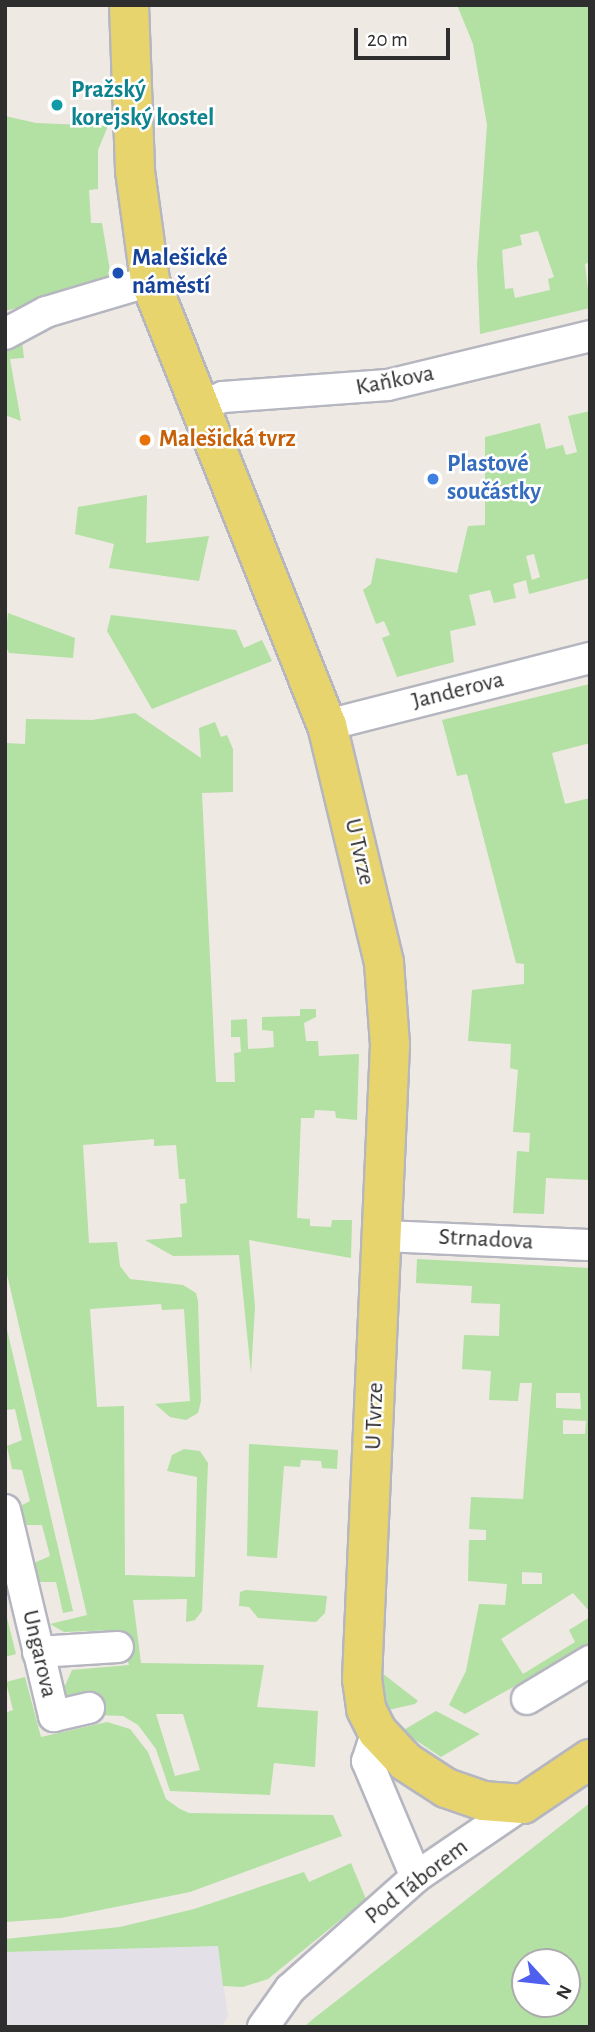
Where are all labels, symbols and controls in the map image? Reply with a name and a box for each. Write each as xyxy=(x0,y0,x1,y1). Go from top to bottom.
scale bar xyxy=(357,14,453,58)
text: 20 m xyxy=(367,29,408,50)
place label: Pražský korejský kostel xyxy=(71,77,214,133)
marker: Pražský korejský kostel xyxy=(49,97,65,113)
place label: Malešické náměstí xyxy=(132,245,228,301)
marker: Malešické náměstí xyxy=(110,265,126,281)
street label: Kaňkova xyxy=(353,359,437,403)
place label: Malešická tvrz xyxy=(159,426,296,454)
marker: Malešická tvrz xyxy=(137,432,153,448)
place label: Plastové součástky xyxy=(447,451,541,507)
marker: Plastové součástky xyxy=(425,471,441,487)
street label: Janderova xyxy=(409,666,507,716)
street label: U Tvrze xyxy=(337,816,381,888)
street label: Strnadova xyxy=(438,1223,534,1257)
street label: U Tvrze xyxy=(359,1382,391,1450)
street label: Ungarova xyxy=(15,1607,63,1701)
street label: Pod Táborem xyxy=(360,1833,474,1931)
north arrow xyxy=(511,1948,581,2018)
text: N xyxy=(552,1982,575,2002)

